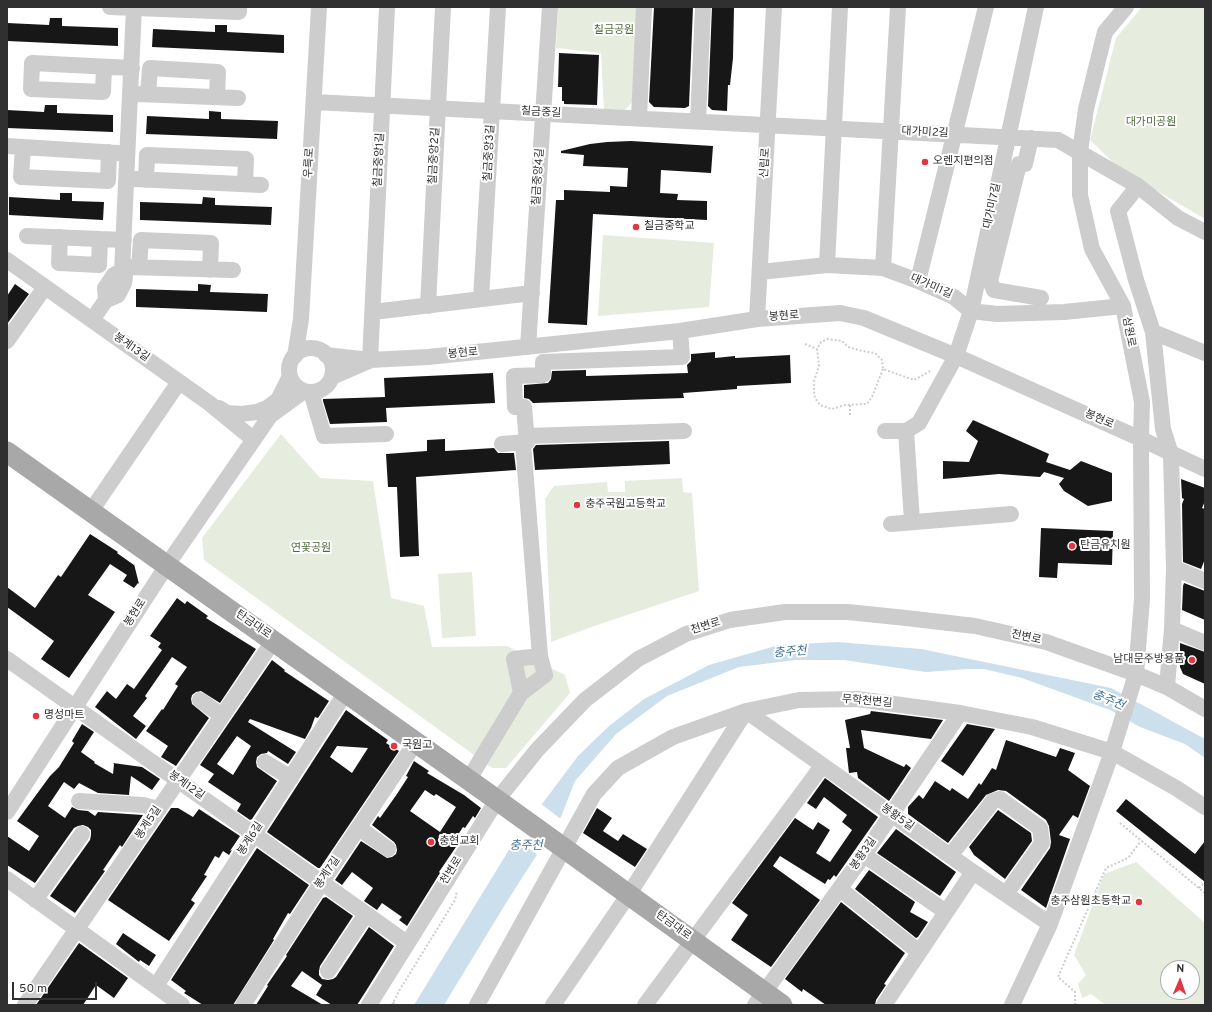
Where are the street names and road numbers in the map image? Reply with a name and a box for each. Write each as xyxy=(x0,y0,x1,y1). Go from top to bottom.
street label: 칠금중길 xyxy=(520,105,562,121)
street label: 칠금중앙3길 xyxy=(482,124,498,182)
street label: 대가미2길 xyxy=(901,125,949,141)
street label: 칠금중앙2길 xyxy=(427,127,443,185)
street label: 칠금중앙1길 xyxy=(372,132,388,188)
street label: 우륵로 xyxy=(303,147,317,179)
street label: 신립로 xyxy=(759,147,773,179)
street label: 칠금중앙4길 xyxy=(530,148,548,206)
street label: 대가미7길 xyxy=(982,182,1004,230)
street label: 대가미1길 xyxy=(908,272,954,302)
street label: 봉현로 xyxy=(768,309,800,325)
street label: 삼원로 xyxy=(1119,316,1137,348)
street label: 봉계13길 xyxy=(110,331,152,365)
street label: 봉현로 xyxy=(447,346,479,362)
street label: 봉현로 xyxy=(1082,408,1116,432)
street label: 봉현로 xyxy=(122,597,150,629)
street label: 탄금대로 xyxy=(233,608,273,642)
street label: 천변로 xyxy=(690,616,722,638)
street label: 천변로 xyxy=(1010,628,1042,648)
street label: 무학천변길 xyxy=(841,693,893,711)
street label: 봉계12길 xyxy=(165,769,207,803)
street label: 봉황5길 xyxy=(878,802,916,834)
street label: 봉계5길 xyxy=(133,804,165,842)
street label: 봉계6길 xyxy=(235,820,267,858)
street label: 봉황3길 xyxy=(848,835,880,873)
street label: 봉계7길 xyxy=(312,854,344,892)
street label: 천변로 xyxy=(438,855,466,887)
street label: 탄금대로 xyxy=(653,909,693,943)

